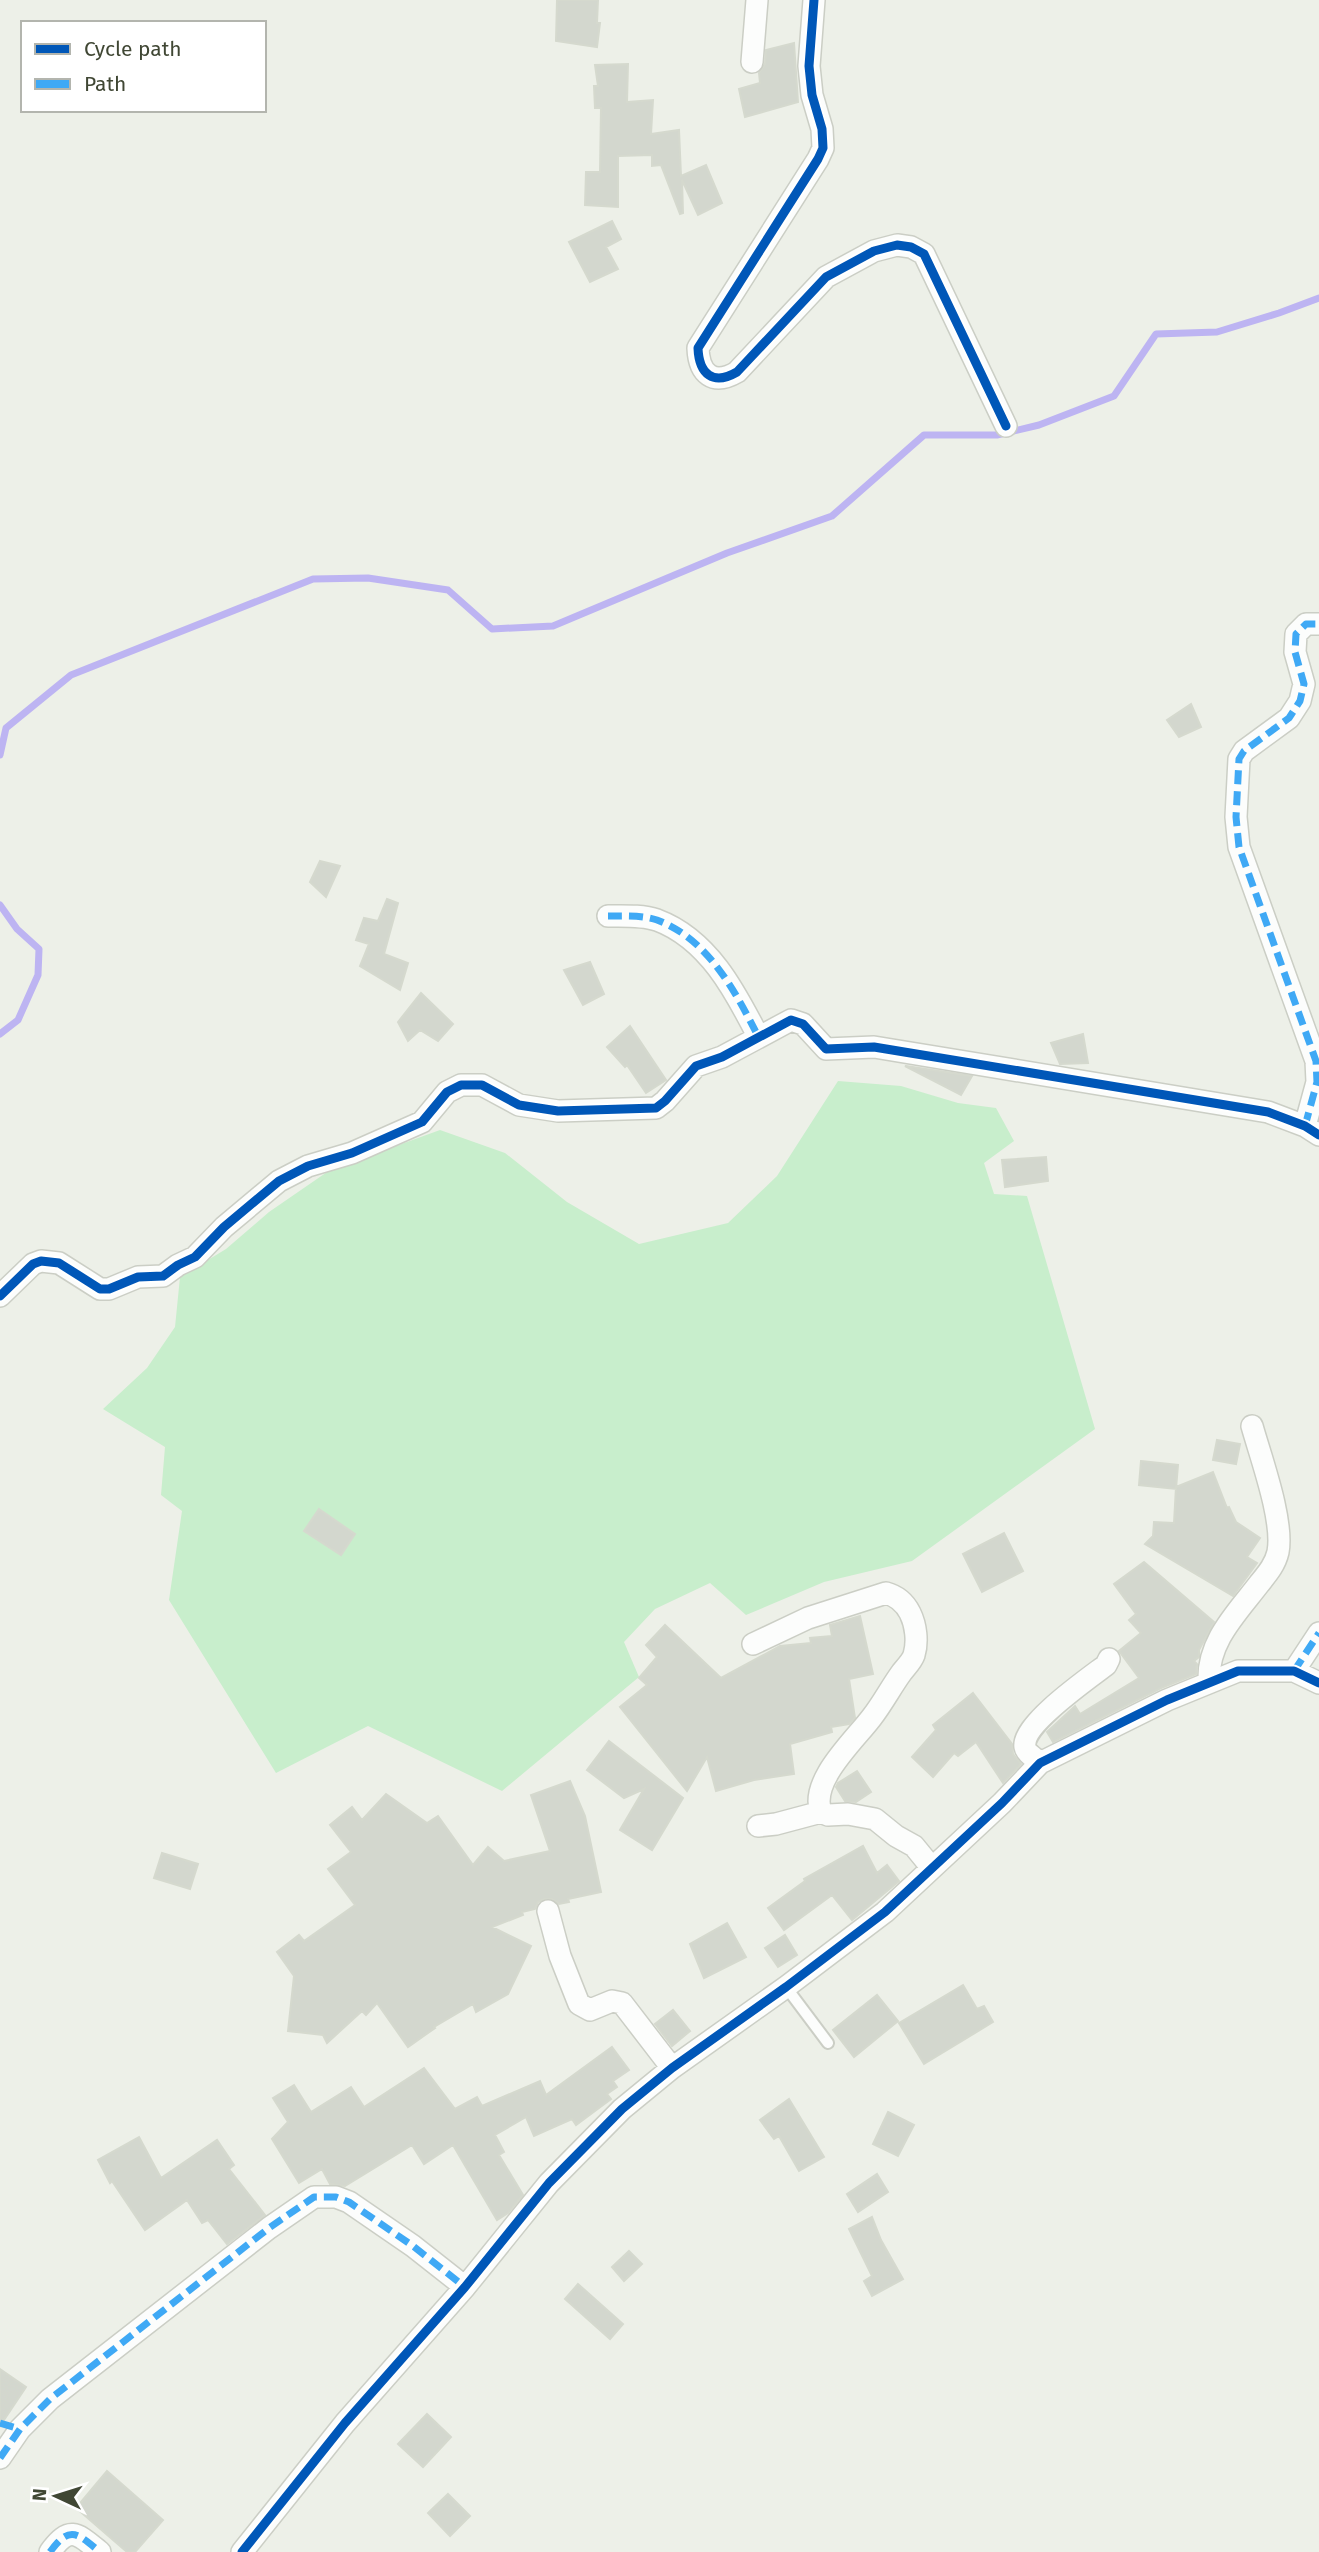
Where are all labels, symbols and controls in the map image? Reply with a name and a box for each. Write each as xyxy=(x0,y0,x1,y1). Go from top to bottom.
legend xyxy=(21,21,266,112)
text: Cycle path xyxy=(84,36,182,62)
text: Path xyxy=(84,71,126,97)
north arrow xyxy=(21,2461,91,2531)
text: N xyxy=(28,2488,51,2502)

